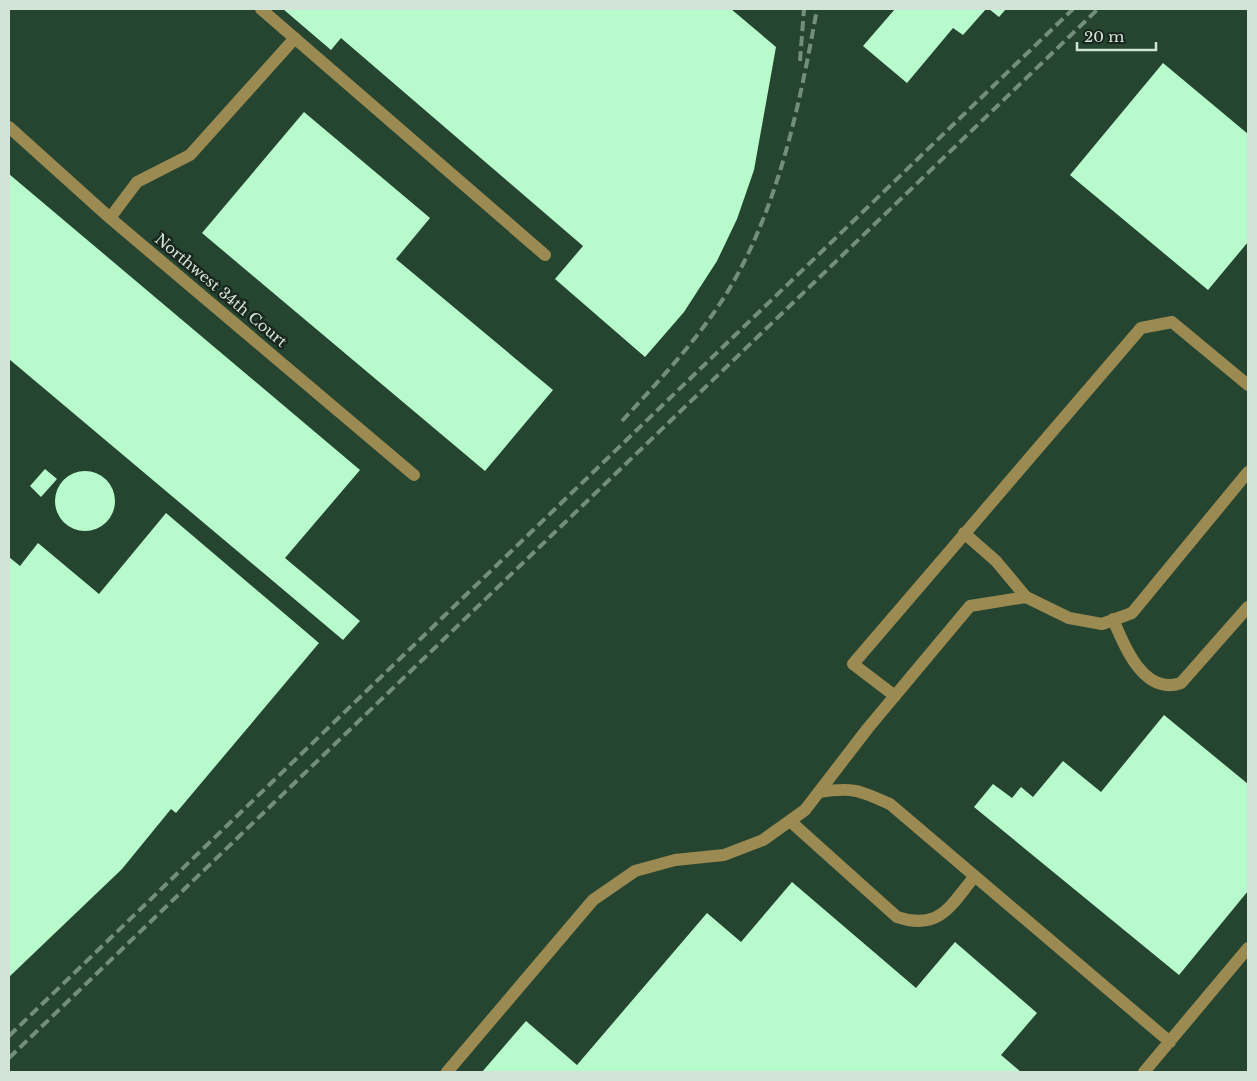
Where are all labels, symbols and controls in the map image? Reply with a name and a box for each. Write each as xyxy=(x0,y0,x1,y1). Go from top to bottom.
scale bar xyxy=(1077,20,1156,52)
text: 20 m xyxy=(1084,27,1124,46)
street label: Northwest 34th Court xyxy=(151,229,291,351)

